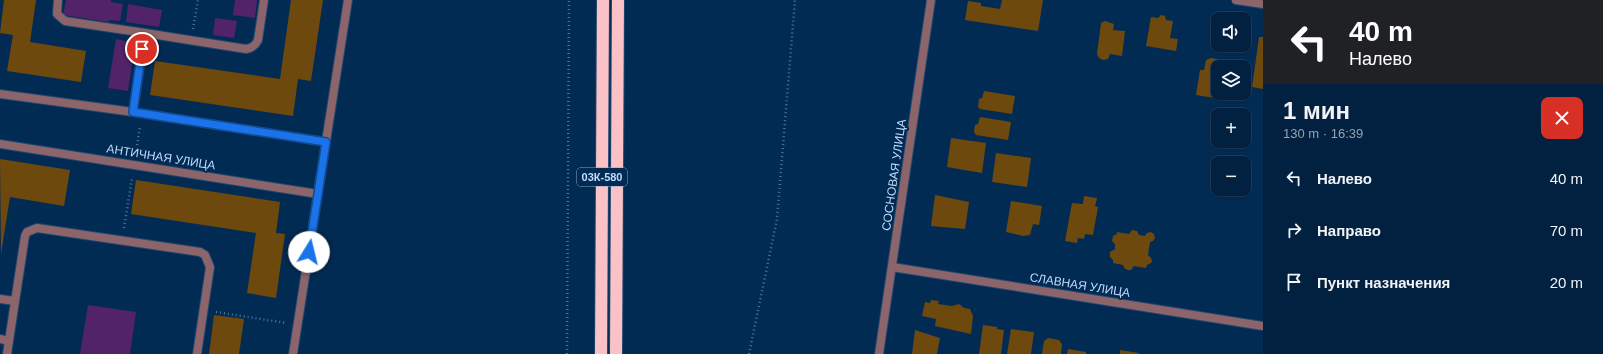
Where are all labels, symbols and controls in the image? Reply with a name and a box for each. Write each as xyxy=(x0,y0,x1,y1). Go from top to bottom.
map controls xyxy=(1211,12,1251,196)
button: sound xyxy=(1211,12,1251,52)
icon: left xyxy=(1283,16,1335,68)
text: 40 m xyxy=(1349,16,1413,47)
pin xyxy=(125,32,159,66)
icon: arrive xyxy=(131,38,153,60)
text: Налево xyxy=(1349,49,1412,69)
button: layers xyxy=(1211,60,1251,100)
text: 1 мин xyxy=(1283,97,1350,124)
button: close xyxy=(1541,97,1583,139)
button: + xyxy=(1211,108,1251,148)
street label: СОСНОВАЯ УЛИЦА xyxy=(879,118,909,232)
text: 130 m · 16:39 xyxy=(1283,126,1363,141)
street label: АНТИЧНАЯ УЛИЦА xyxy=(106,141,216,173)
button: − xyxy=(1211,156,1251,196)
icon: left xyxy=(1283,167,1305,189)
road number: 03К-580 xyxy=(577,168,627,186)
text: Налево xyxy=(1317,170,1372,187)
text: 40 m xyxy=(1550,170,1583,187)
icon: right xyxy=(1283,219,1305,241)
text: Направо xyxy=(1317,222,1381,239)
text: 70 m xyxy=(1550,222,1583,239)
position arrow xyxy=(288,231,330,273)
street label: СЛАВНАЯ УЛИЦА xyxy=(1029,270,1131,300)
icon: arrive xyxy=(1283,271,1305,293)
text: Пункт назначения xyxy=(1317,274,1450,291)
text: 20 m xyxy=(1550,274,1583,291)

